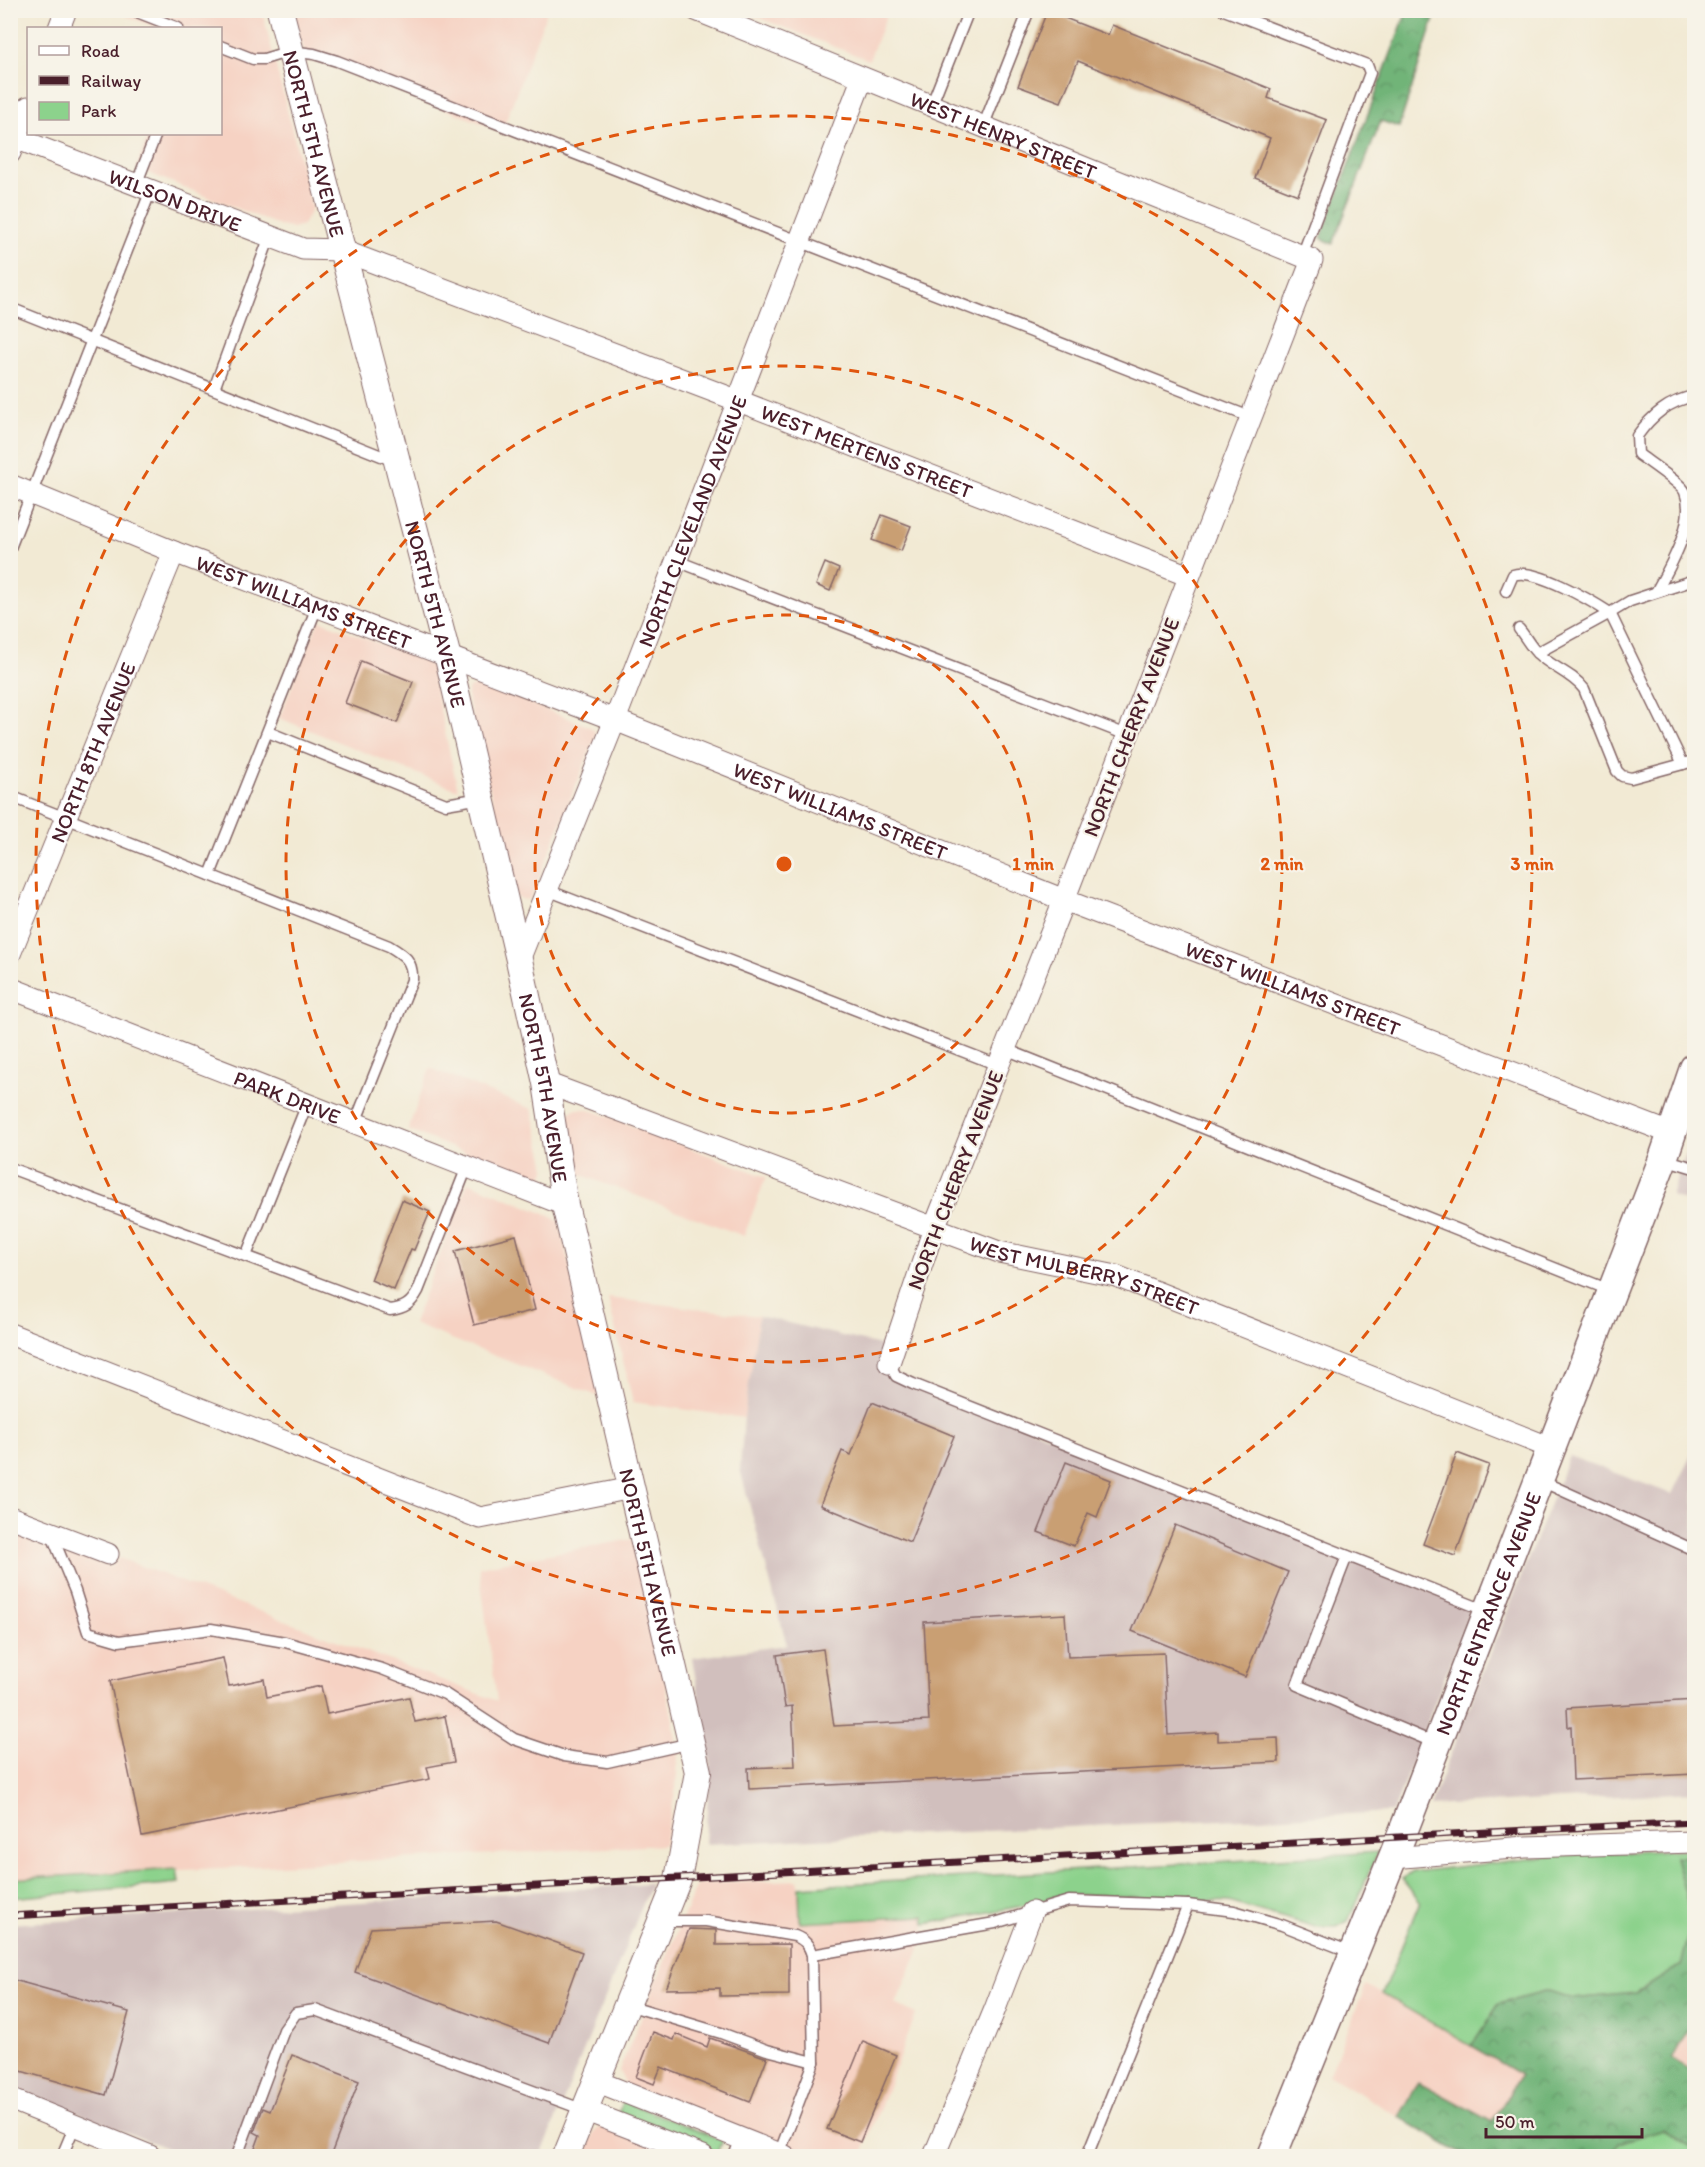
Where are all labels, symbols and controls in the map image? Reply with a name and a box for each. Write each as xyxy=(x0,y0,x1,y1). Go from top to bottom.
legend xyxy=(27,27,222,135)
text: Road xyxy=(81,40,120,62)
street label: NORTH 5TH AVENUE xyxy=(278,47,351,240)
text: Railway xyxy=(81,70,142,92)
street label: WEST HENRY STREET xyxy=(907,86,1101,184)
text: Park xyxy=(81,100,116,122)
street label: WILSON DRIVE xyxy=(105,163,245,237)
street label: NORTH CLEVELAND AVENUE xyxy=(632,391,752,650)
street label: WEST MERTENS STREET xyxy=(757,398,977,503)
street label: NORTH 5TH AVENUE xyxy=(400,518,472,710)
street label: WEST WILLIAMS STREET xyxy=(192,549,415,654)
street label: NORTH CHERRY AVENUE xyxy=(1078,614,1184,840)
street label: NORTH 8TH AVENUE xyxy=(44,658,140,846)
street label: WEST WILLIAMS STREET xyxy=(730,756,951,865)
text: 1 min xyxy=(1012,853,1054,875)
text: 2 min xyxy=(1261,853,1304,875)
text: 3 min xyxy=(1510,853,1554,875)
centre of rings xyxy=(774,854,794,874)
street label: WEST WILLIAMS STREET xyxy=(1182,935,1404,1041)
street label: NORTH 5TH AVENUE xyxy=(514,991,574,1184)
street label: PARK DRIVE xyxy=(231,1064,344,1129)
street label: NORTH CHERRY AVENUE xyxy=(902,1067,1008,1293)
street label: WEST MULBERRY STREET xyxy=(966,1230,1203,1320)
street label: NORTH 5TH AVENUE xyxy=(615,1466,683,1659)
street label: NORTH ENTRANCE AVENUE xyxy=(1429,1488,1546,1738)
scale bar xyxy=(1486,2101,1642,2139)
text: 50 m xyxy=(1495,2111,1535,2133)

